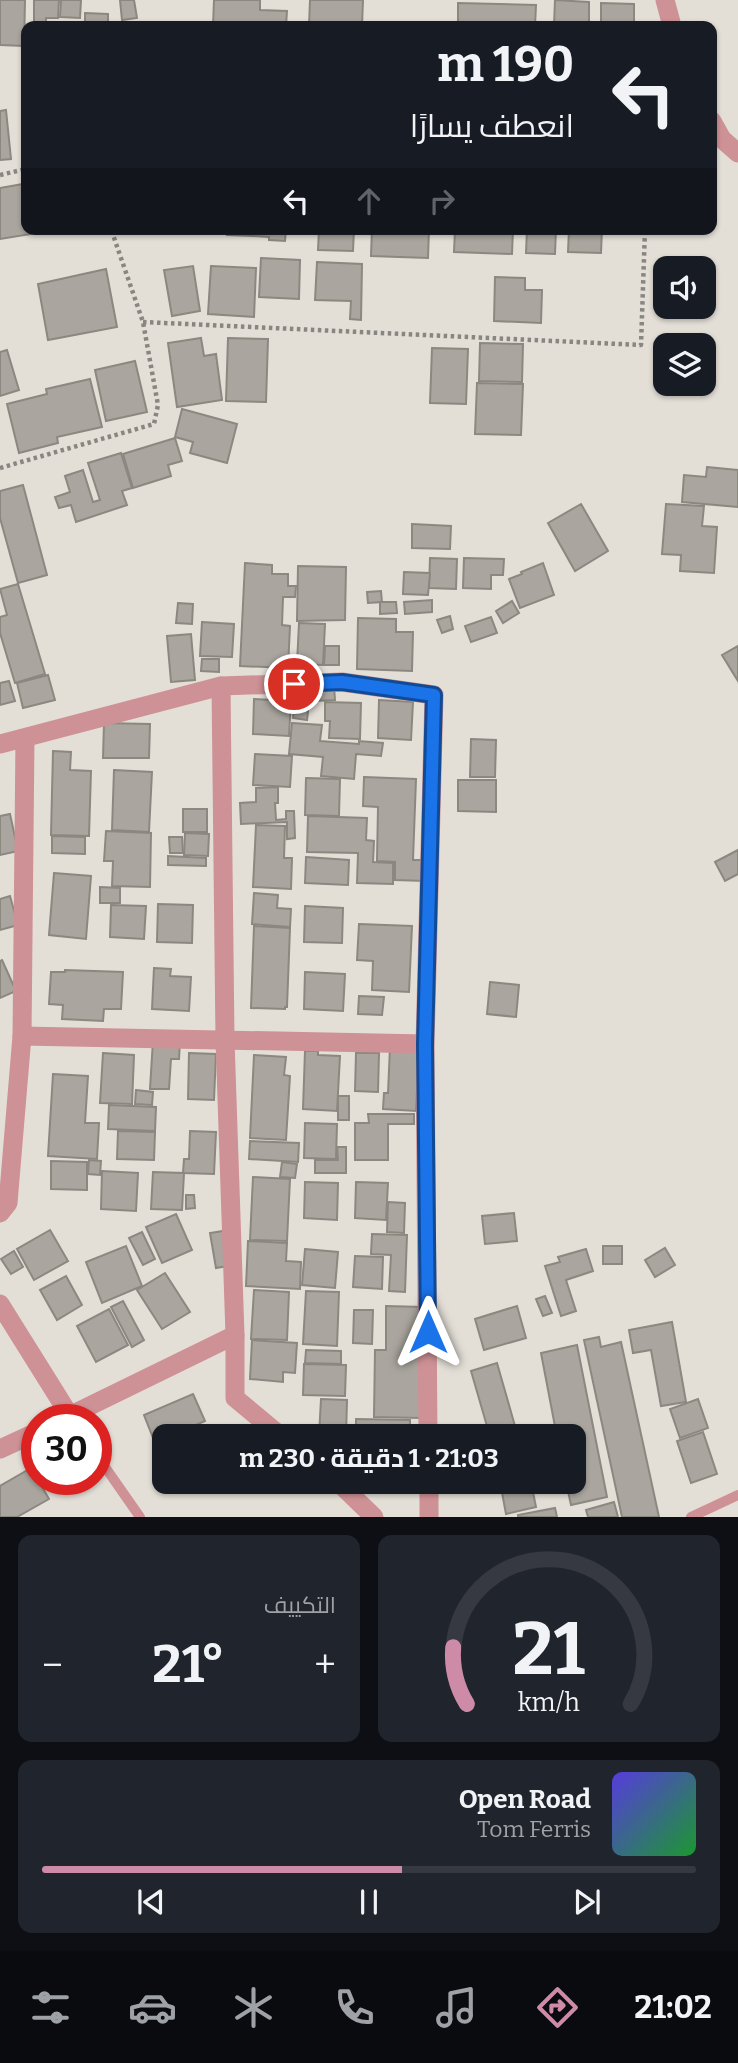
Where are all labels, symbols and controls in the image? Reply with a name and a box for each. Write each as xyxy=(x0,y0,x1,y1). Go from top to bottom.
text: 190 m xyxy=(437,35,574,94)
icon: left xyxy=(598,49,689,140)
text: انعطف يسارًا xyxy=(410,107,574,145)
icon: left xyxy=(277,182,315,220)
icon: ahead xyxy=(350,182,388,220)
icon: right xyxy=(423,182,461,220)
map controls xyxy=(653,256,716,396)
button: sound xyxy=(653,256,716,319)
button: layers xyxy=(653,333,716,396)
pin xyxy=(264,654,324,714)
icon: arrive xyxy=(275,665,313,703)
position arrow xyxy=(391,1295,465,1369)
speed limit sign: 30 xyxy=(21,1404,112,1495)
text: 21:03 · 1 دقيقة · 230 m xyxy=(239,1443,499,1474)
text: التكييف xyxy=(264,1591,336,1619)
text: 21 xyxy=(513,1607,586,1694)
text: 21° xyxy=(152,1633,225,1696)
text: − xyxy=(42,1642,63,1688)
text: + xyxy=(314,1642,336,1688)
text: km/h xyxy=(518,1688,580,1718)
text: Open Road xyxy=(459,1784,591,1815)
text: Tom Ferris xyxy=(477,1815,591,1843)
icon: previous xyxy=(132,1883,170,1921)
icon: pause xyxy=(350,1883,388,1921)
icon: next xyxy=(568,1883,606,1921)
icon: filters xyxy=(26,1983,75,2032)
icon: car xyxy=(128,1983,177,2032)
icon: climate xyxy=(229,1983,278,2032)
icon: phone xyxy=(330,1983,379,2032)
icon: music xyxy=(432,1983,481,2032)
icon: directions xyxy=(533,1983,582,2032)
text: 21:02 xyxy=(634,1988,712,2026)

